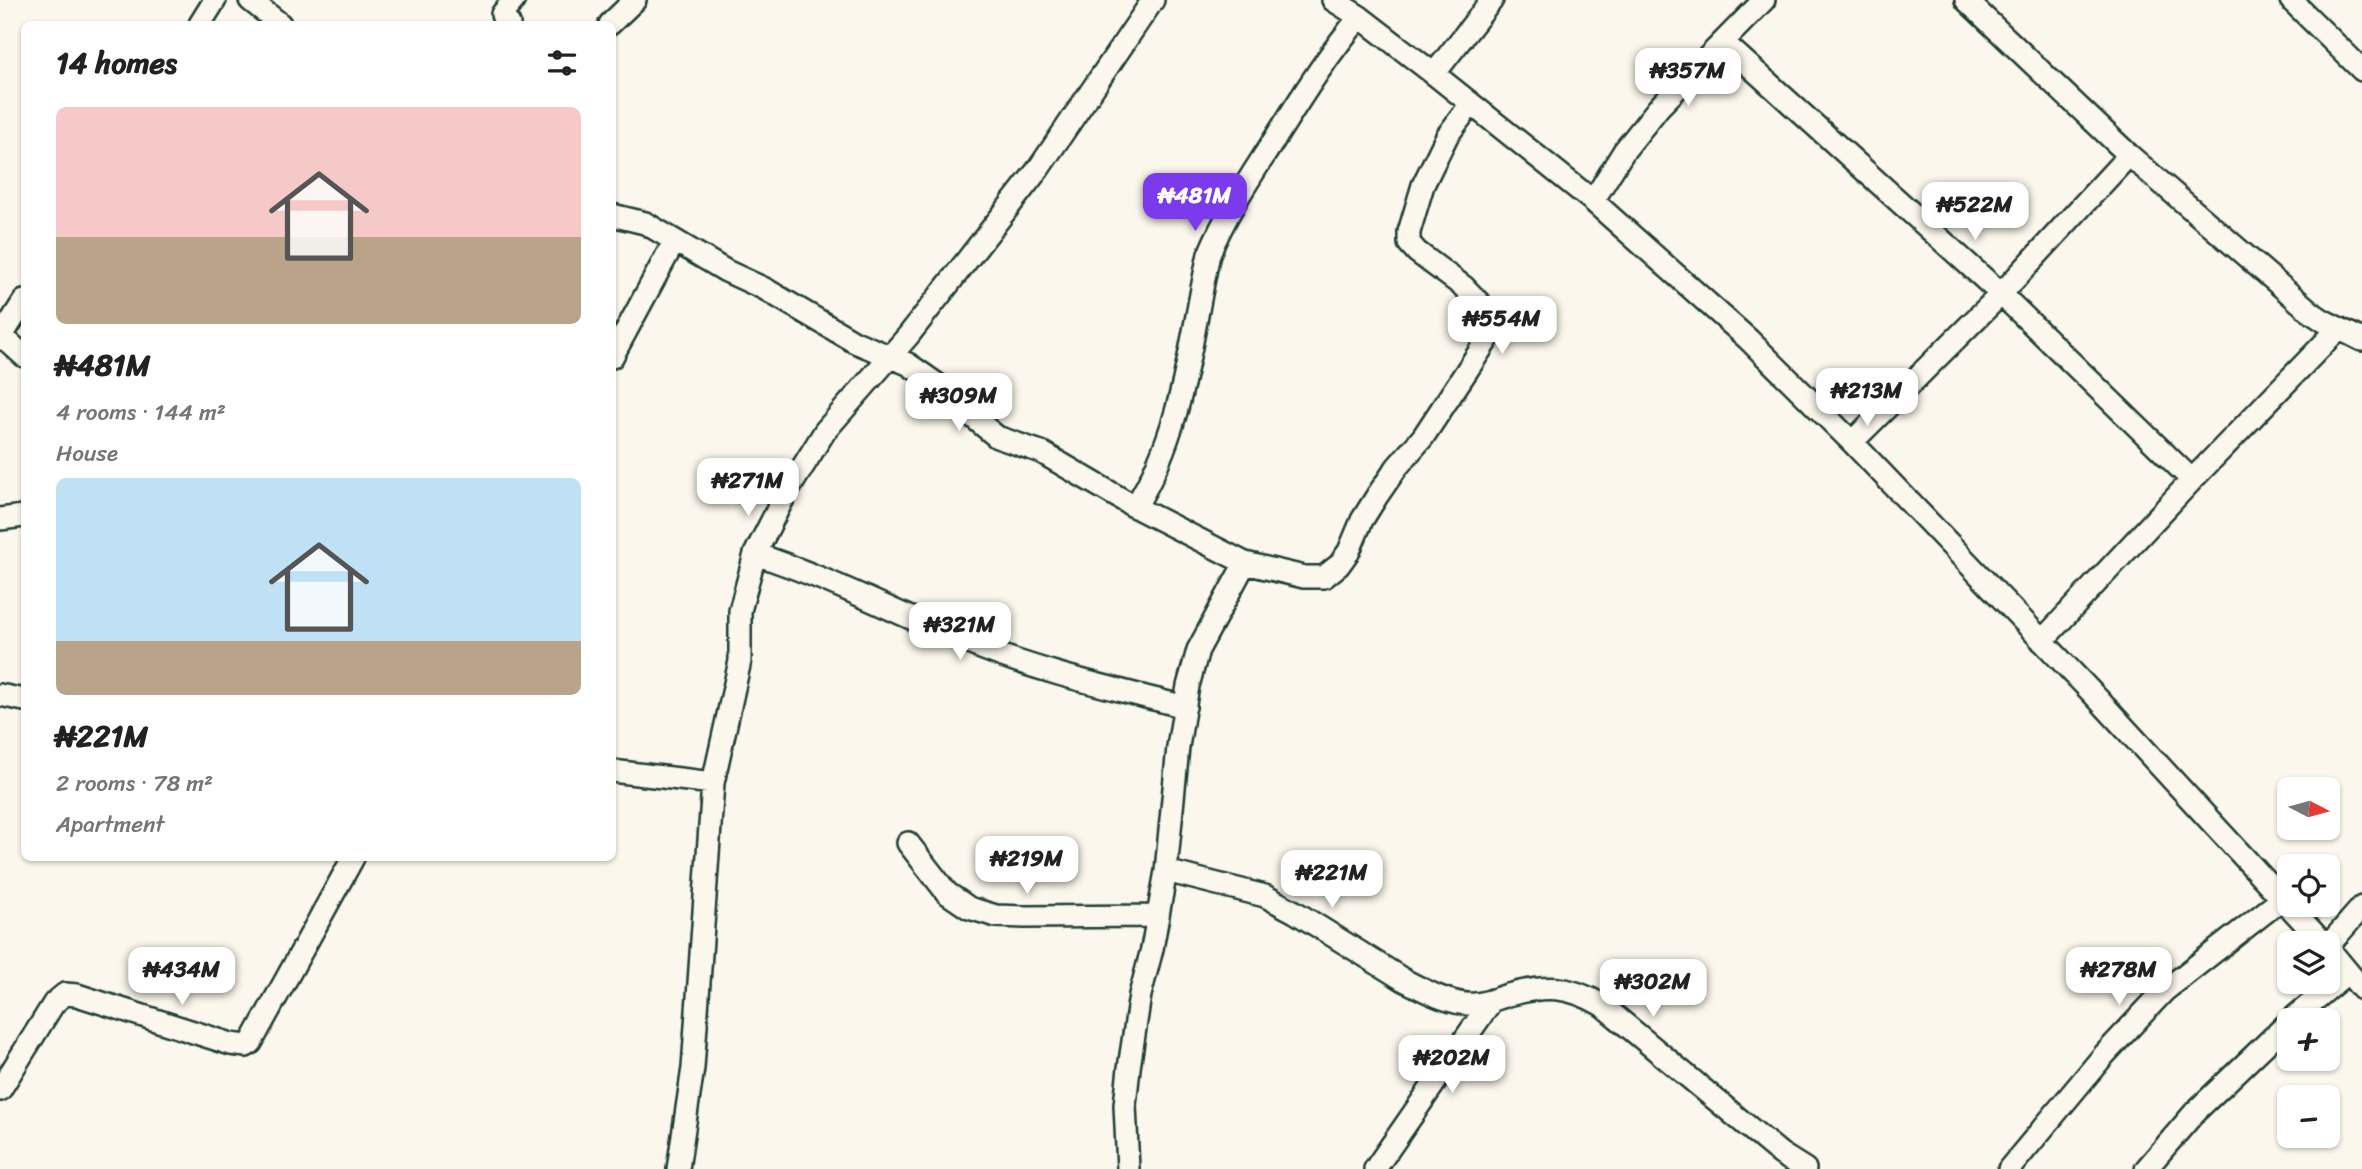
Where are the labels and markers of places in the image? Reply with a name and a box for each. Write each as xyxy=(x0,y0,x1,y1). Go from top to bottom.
pin: ₦357M xyxy=(1639,48,1737,108)
pin: ₦481M xyxy=(1146,174,1244,233)
pin: ₦522M xyxy=(1926,182,2024,242)
pin: ₦554M xyxy=(1453,296,1551,356)
pin: ₦213M xyxy=(1818,368,1916,428)
pin: ₦309M xyxy=(910,374,1008,433)
pin: ₦271M xyxy=(699,458,797,518)
pin: ₦321M xyxy=(911,602,1009,662)
pin: ₦219M xyxy=(978,836,1076,896)
pin: ₦221M xyxy=(1283,850,1381,910)
pin: ₦434M xyxy=(133,948,231,1007)
pin: ₦278M xyxy=(2070,948,2168,1007)
pin: ₦302M xyxy=(1604,960,1702,1019)
pin: ₦202M xyxy=(1403,1036,1501,1095)

